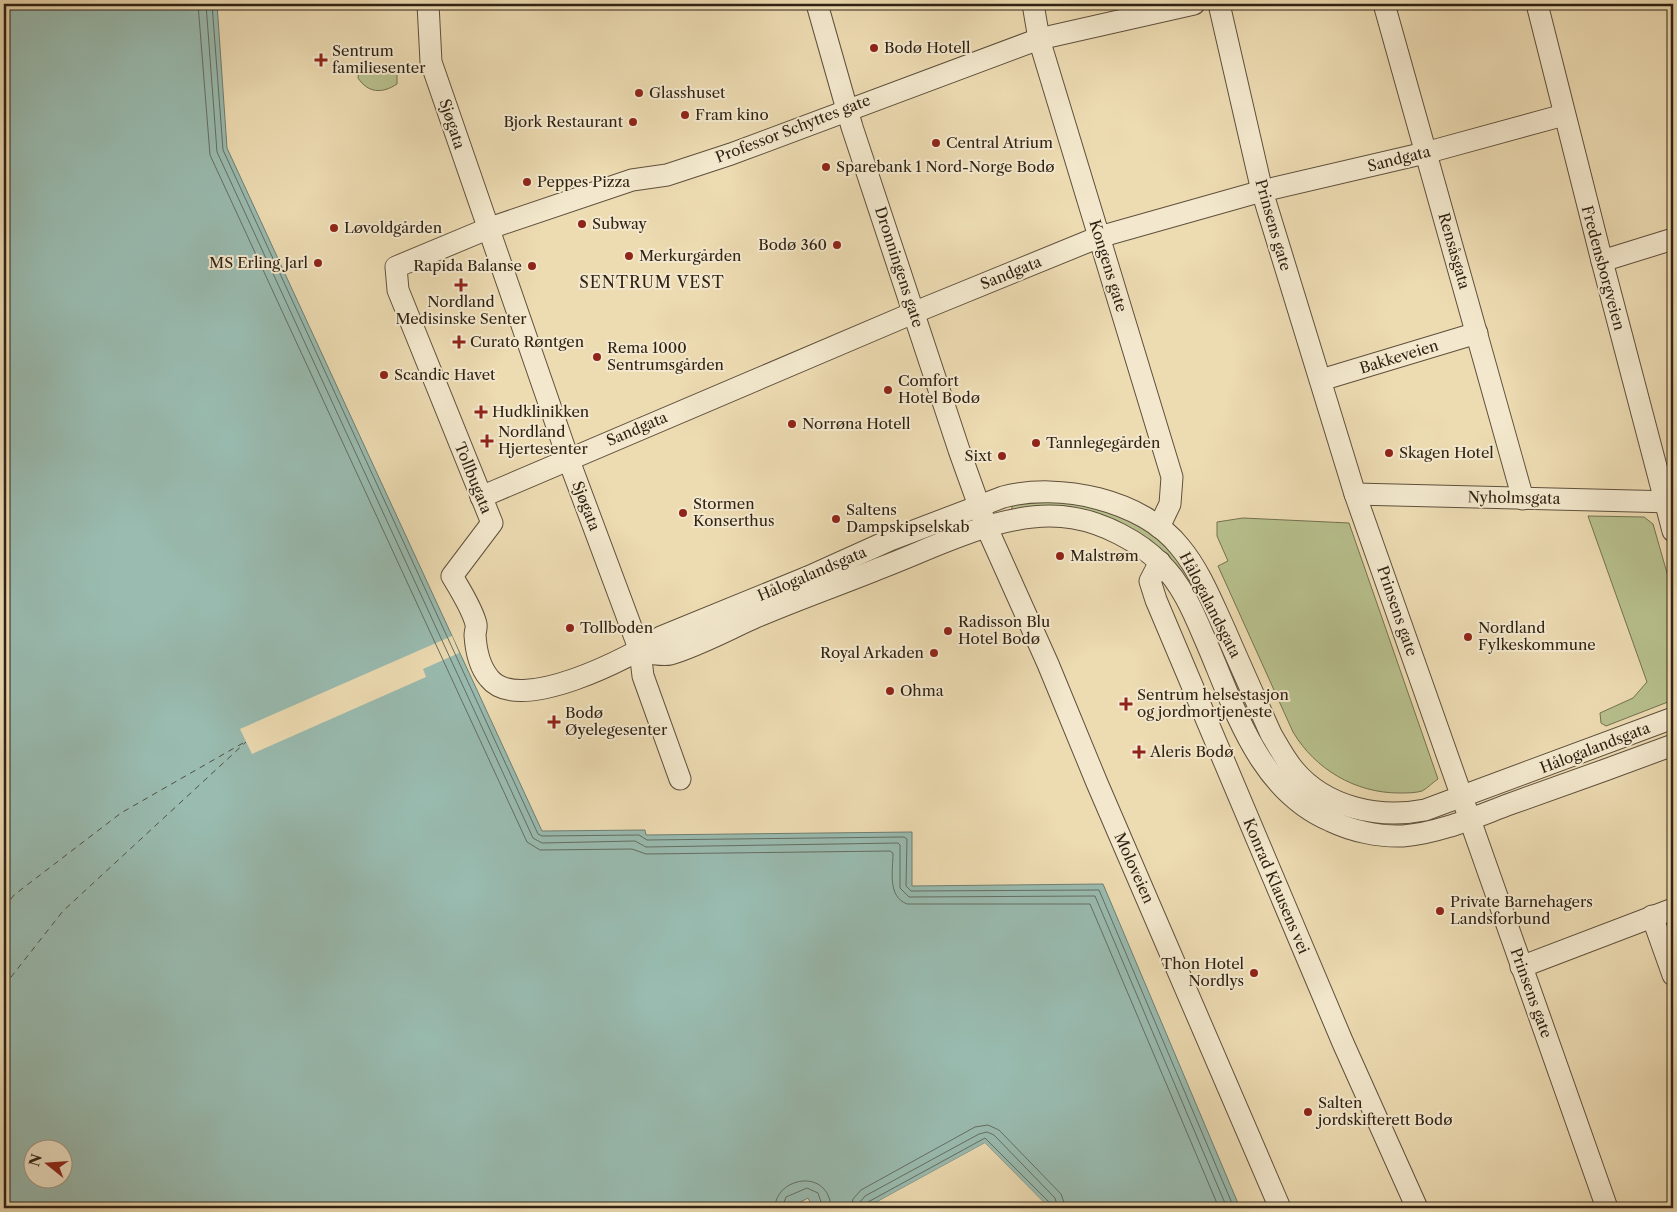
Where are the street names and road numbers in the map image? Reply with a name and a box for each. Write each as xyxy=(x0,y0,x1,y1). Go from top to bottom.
street label: Professor Schyttes gate xyxy=(713,90,873,167)
street label: Sjøgata xyxy=(435,96,470,151)
street label: Sandgata xyxy=(1365,141,1432,176)
street label: Prinsens gate xyxy=(1251,177,1296,273)
street label: Fredensborgveien xyxy=(1578,203,1629,333)
street label: Dronningens gate xyxy=(871,204,928,330)
street label: Rensåsgata xyxy=(1435,210,1474,291)
street label: Kongens gate xyxy=(1085,217,1132,314)
street label: Sandgata xyxy=(977,252,1044,293)
street label: Bakkeveien xyxy=(1357,335,1441,378)
street label: Sandgata xyxy=(603,407,670,450)
street label: Tollbugata xyxy=(451,439,496,516)
street label: Sjøgata xyxy=(568,478,605,533)
street label: Nyholmsgata xyxy=(1467,487,1561,508)
street label: Hålogalandsgata xyxy=(754,542,869,605)
street label: Hålogalandsgata xyxy=(1176,549,1245,661)
street label: Prinsens gate xyxy=(1373,563,1422,659)
street label: Hålogalandsgata xyxy=(1537,718,1653,777)
street label: Konrad Klausens vei xyxy=(1239,815,1314,957)
street label: Moloveien xyxy=(1110,829,1159,907)
street label: Prinsens gate xyxy=(1506,945,1557,1040)

